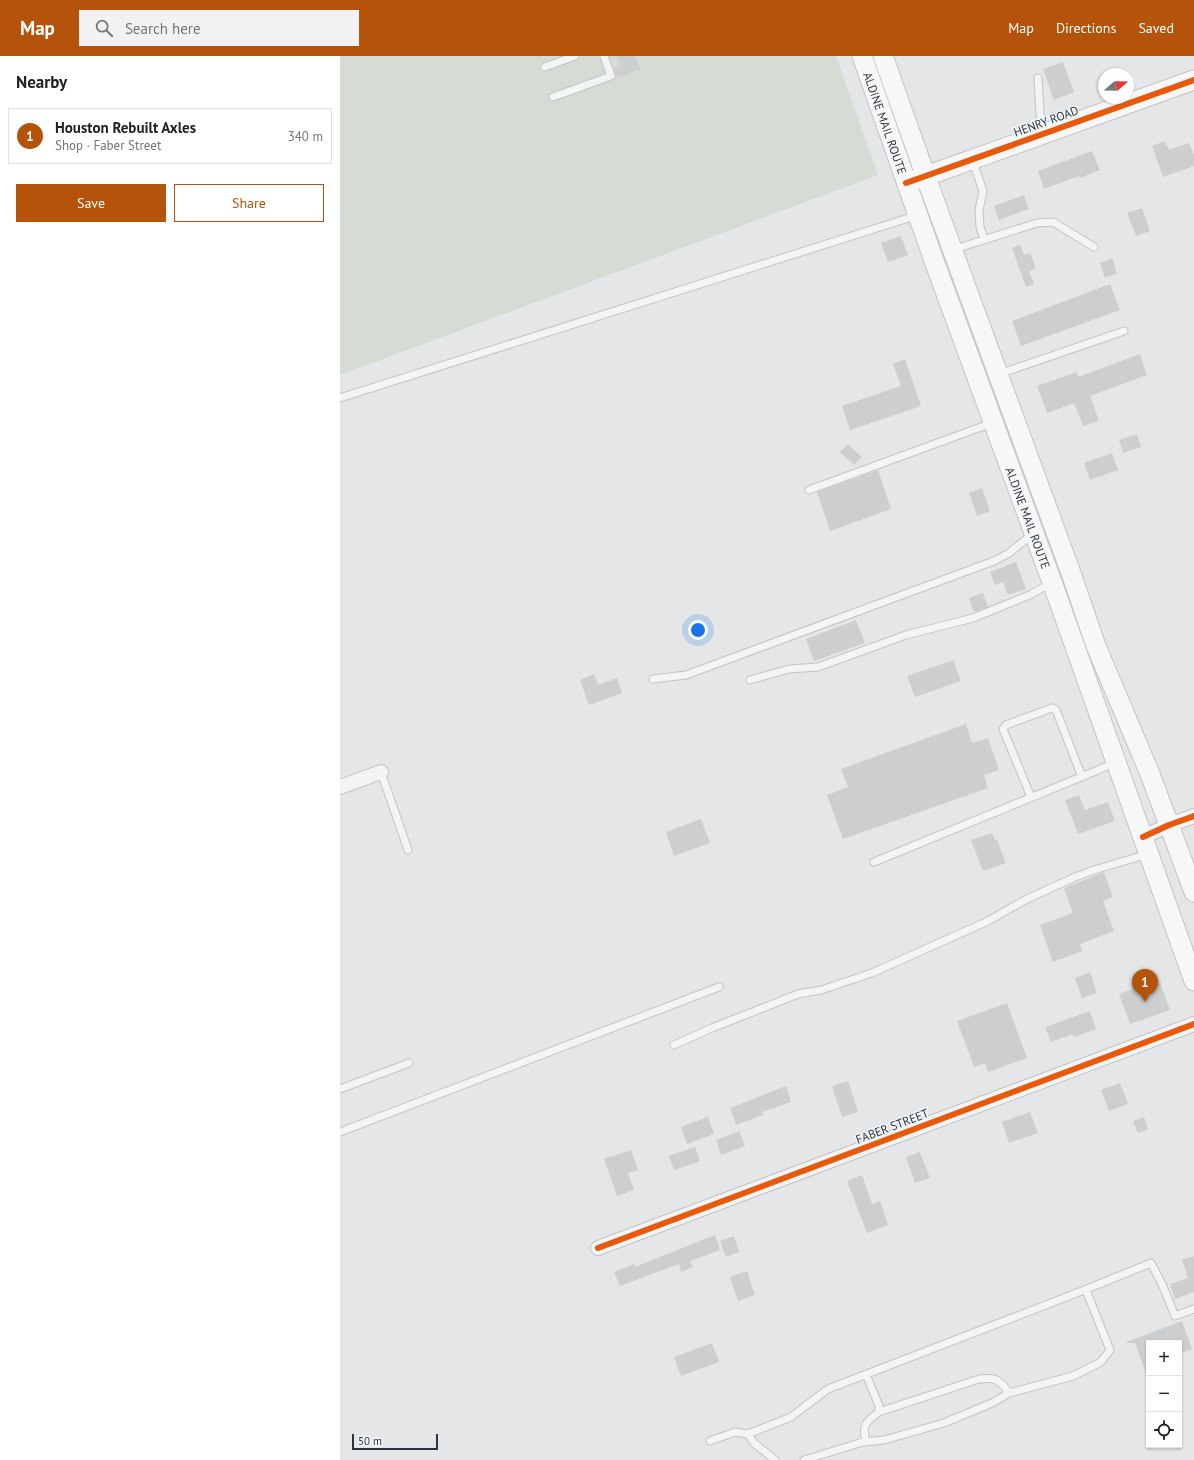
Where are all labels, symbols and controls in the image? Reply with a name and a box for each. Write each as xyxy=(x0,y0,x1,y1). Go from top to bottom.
search box xyxy=(79,10,359,46)
text: Map xyxy=(20,16,55,40)
icon: search xyxy=(93,17,115,39)
text: Search here xyxy=(125,19,201,38)
text: Map xyxy=(1008,19,1034,37)
text: Directions xyxy=(1056,19,1116,37)
text: Saved xyxy=(1138,19,1174,37)
north arrow xyxy=(1098,68,1134,104)
street label: ALDINE MAIL ROUTE xyxy=(861,70,910,176)
text: Nearby xyxy=(16,71,67,93)
street label: HENRY ROAD xyxy=(1011,102,1081,140)
text: Houston Rebuilt Axles xyxy=(55,118,196,137)
text: 1 xyxy=(26,128,34,145)
text: 340 m xyxy=(288,128,323,145)
text: Shop · Faber Street xyxy=(55,137,161,154)
button: Save xyxy=(16,184,166,222)
button: Share xyxy=(174,184,324,222)
street label: ALDINE MAIL ROUTE xyxy=(1003,465,1054,571)
your location xyxy=(688,620,708,640)
pin: 1 xyxy=(1132,969,1158,1002)
street label: FABER STREET xyxy=(854,1105,931,1147)
map controls xyxy=(1146,1340,1182,1448)
button: + xyxy=(1146,1340,1182,1376)
button: − xyxy=(1146,1376,1182,1412)
button: locate xyxy=(1146,1412,1182,1448)
scale bar xyxy=(352,1432,438,1451)
text: 50 m xyxy=(358,1434,382,1448)

